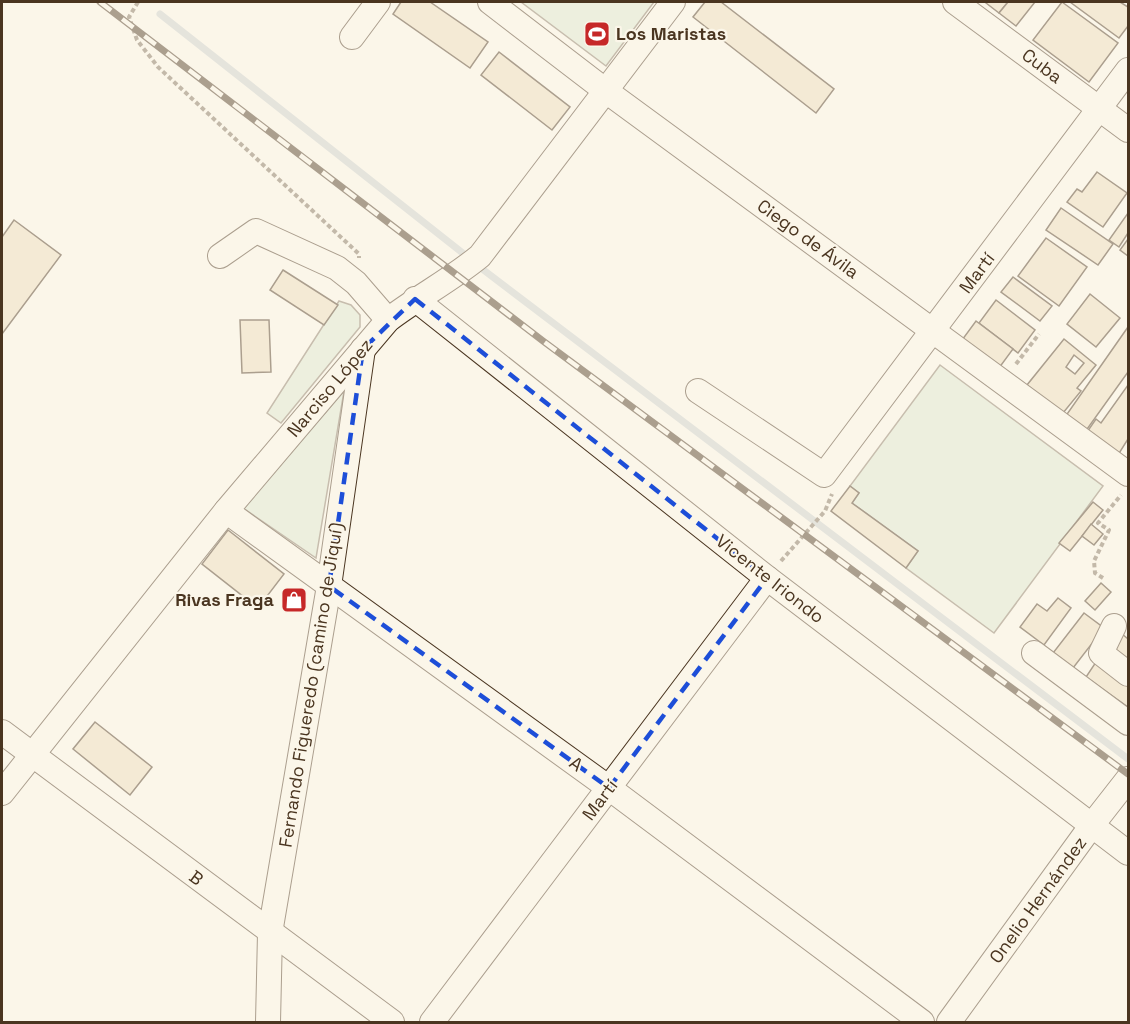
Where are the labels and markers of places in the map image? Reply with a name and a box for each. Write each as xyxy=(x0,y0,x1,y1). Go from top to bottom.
sports icon: Los Maristas xyxy=(582,19,612,49)
place label: Los Maristas xyxy=(616,22,726,45)
shop icon: Rivas Fraga xyxy=(279,585,309,615)
place label: Rivas Fraga xyxy=(175,588,275,611)

